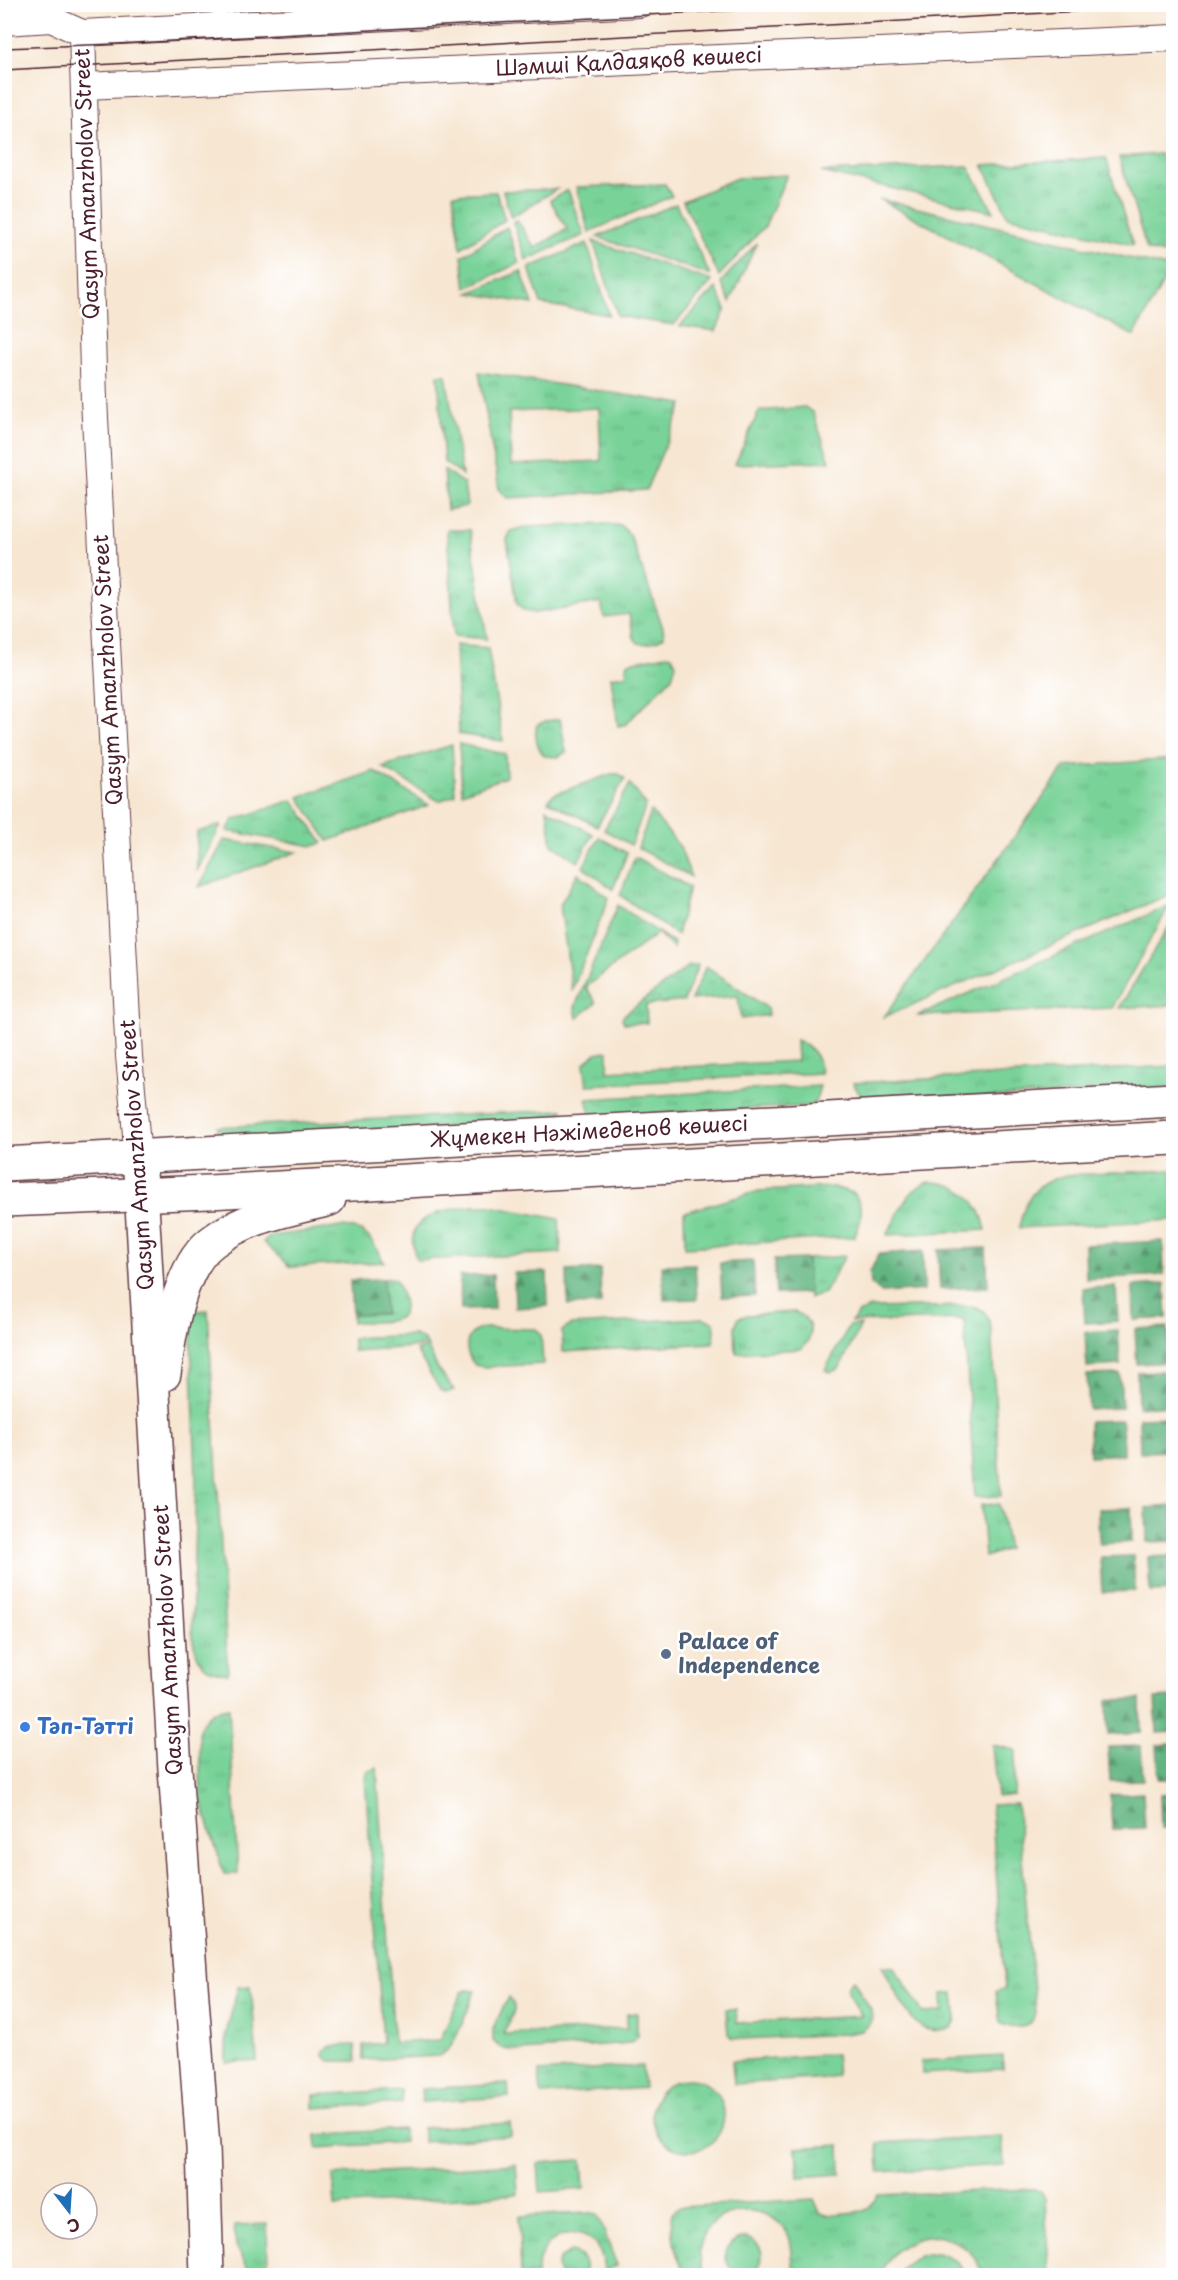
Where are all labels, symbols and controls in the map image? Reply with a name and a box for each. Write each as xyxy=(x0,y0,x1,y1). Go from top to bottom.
street label: Шәмші Қалдаяқов көшесі xyxy=(495,37,763,83)
street label: Qasym Amanzholov Street xyxy=(64,48,106,320)
street label: Qasym Amanzholov Street xyxy=(83,534,129,806)
street label: Qasym Amanzholov Street xyxy=(110,1019,160,1291)
street label: Жұмекен Нәжімеденов көшесі xyxy=(429,1106,749,1154)
street label: Qasym Amanzholov Street xyxy=(143,1504,189,1776)
place label: Palace of Independence xyxy=(678,1624,820,1680)
marker: Palace of Independence xyxy=(659,1647,673,1661)
place label: Тәп-Тәтті xyxy=(37,1709,134,1741)
marker: Тәп-Тәтті xyxy=(18,1720,32,1734)
north arrow xyxy=(39,2181,99,2241)
text: С xyxy=(64,2213,83,2240)

